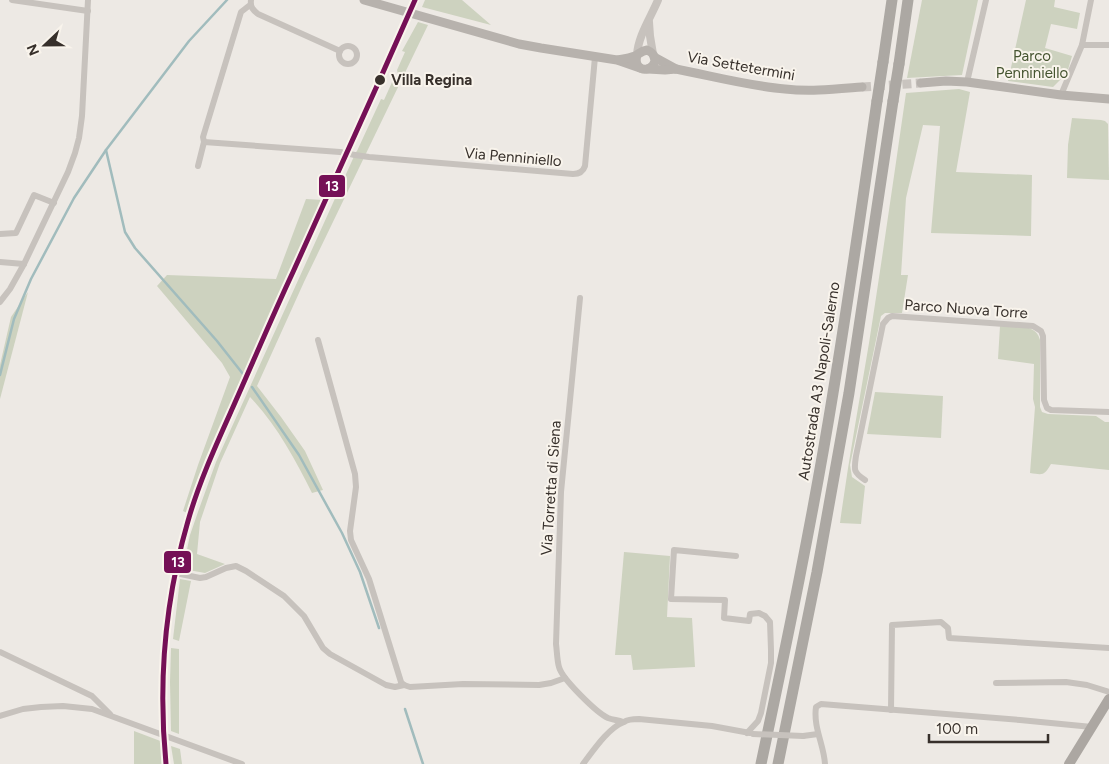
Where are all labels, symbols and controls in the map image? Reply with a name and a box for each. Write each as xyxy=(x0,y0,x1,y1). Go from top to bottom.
north arrow xyxy=(20,20,70,70)
text: N xyxy=(24,41,43,58)
park label: Parco Penniniello xyxy=(996,47,1068,82)
street label: Via Settetermini xyxy=(686,48,796,84)
place label: Villa Regina xyxy=(391,71,472,89)
marker: Villa Regina xyxy=(373,73,387,87)
street label: Via Penniniello xyxy=(464,144,563,170)
line badge: 13 xyxy=(318,174,346,198)
text: 13 xyxy=(325,178,339,195)
street label: Autostrada A3 Napoli-Salerno xyxy=(794,280,844,482)
street label: Parco Nuova Torre xyxy=(904,296,1028,322)
street label: Via Torretta di Siena xyxy=(537,420,565,556)
line badge: 13 xyxy=(163,550,192,574)
text: 13 xyxy=(171,554,185,571)
scale bar xyxy=(929,712,1048,744)
text: 100 m xyxy=(936,720,978,738)

